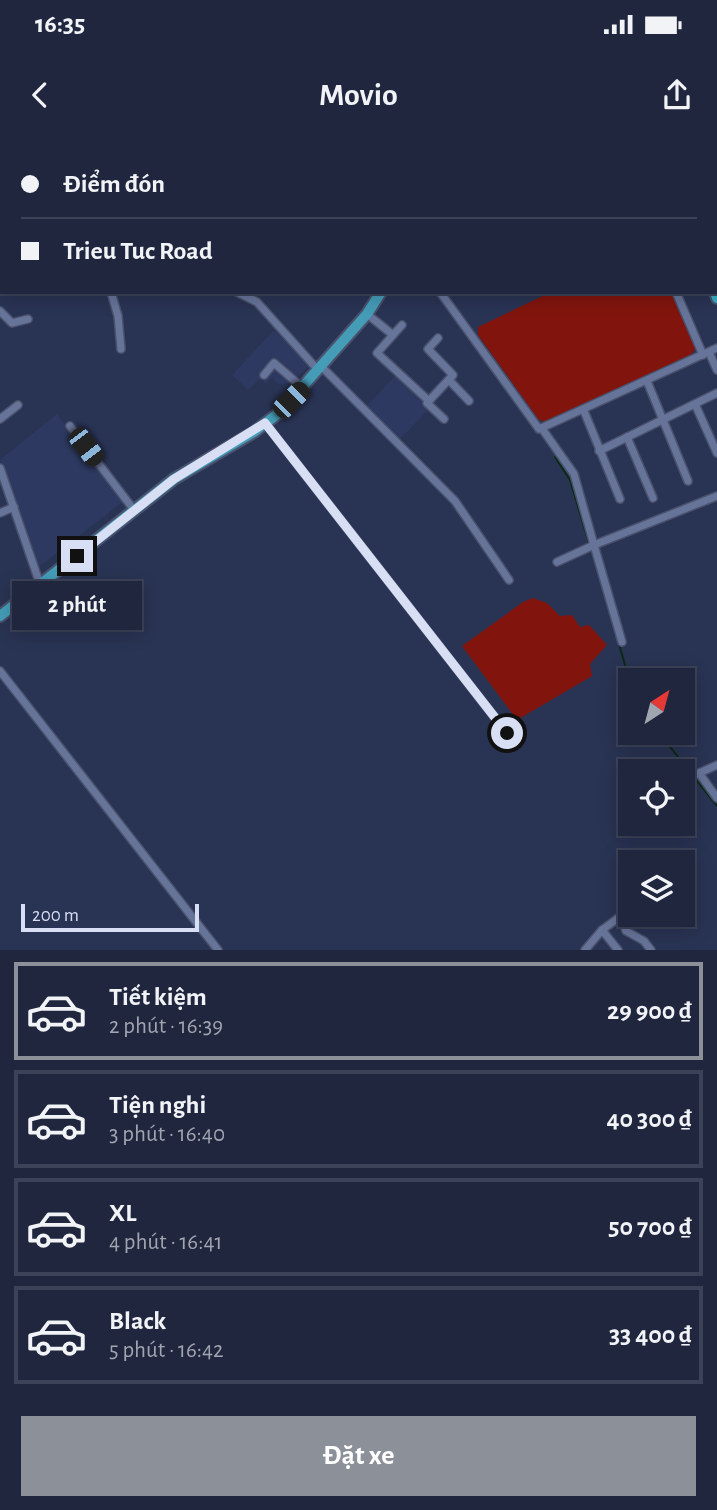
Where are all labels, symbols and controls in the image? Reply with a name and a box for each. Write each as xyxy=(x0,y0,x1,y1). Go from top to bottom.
text: 16:35 xyxy=(35,11,85,37)
icon: back xyxy=(21,76,59,114)
icon: share xyxy=(658,76,696,114)
text: Movio xyxy=(319,79,398,111)
text: Điểm đón xyxy=(63,171,165,197)
text: Trieu Tuc Road xyxy=(63,238,213,264)
car xyxy=(269,378,314,422)
car xyxy=(65,424,108,470)
route end xyxy=(61,540,93,572)
callout: 2 phút xyxy=(12,580,142,630)
text: 2 phút xyxy=(48,594,106,617)
north arrow xyxy=(618,668,695,746)
map controls xyxy=(618,668,695,927)
route start xyxy=(491,717,523,749)
button: locate xyxy=(618,759,695,836)
button: layers xyxy=(618,850,695,927)
scale bar xyxy=(21,901,200,933)
text: 200 m xyxy=(32,906,79,925)
icon: car xyxy=(25,980,88,1043)
text: Tiết kiệm xyxy=(109,984,207,1010)
text: 29 900 ₫ xyxy=(607,998,692,1024)
text: 2 phút · 16:39 xyxy=(109,1015,223,1038)
icon: car xyxy=(25,1088,88,1151)
text: Tiện nghi xyxy=(109,1092,206,1118)
text: 40 300 ₫ xyxy=(607,1106,692,1132)
text: 3 phút · 16:40 xyxy=(109,1123,225,1146)
icon: car xyxy=(25,1196,88,1259)
text: XL xyxy=(109,1200,136,1226)
text: 50 700 ₫ xyxy=(608,1214,692,1240)
text: 4 phút · 16:41 xyxy=(109,1231,222,1254)
icon: car xyxy=(25,1304,88,1367)
text: Black xyxy=(109,1308,166,1334)
text: 33 400 ₫ xyxy=(609,1322,692,1348)
text: 5 phút · 16:42 xyxy=(109,1339,224,1362)
button: Đặt xe xyxy=(21,1416,696,1496)

